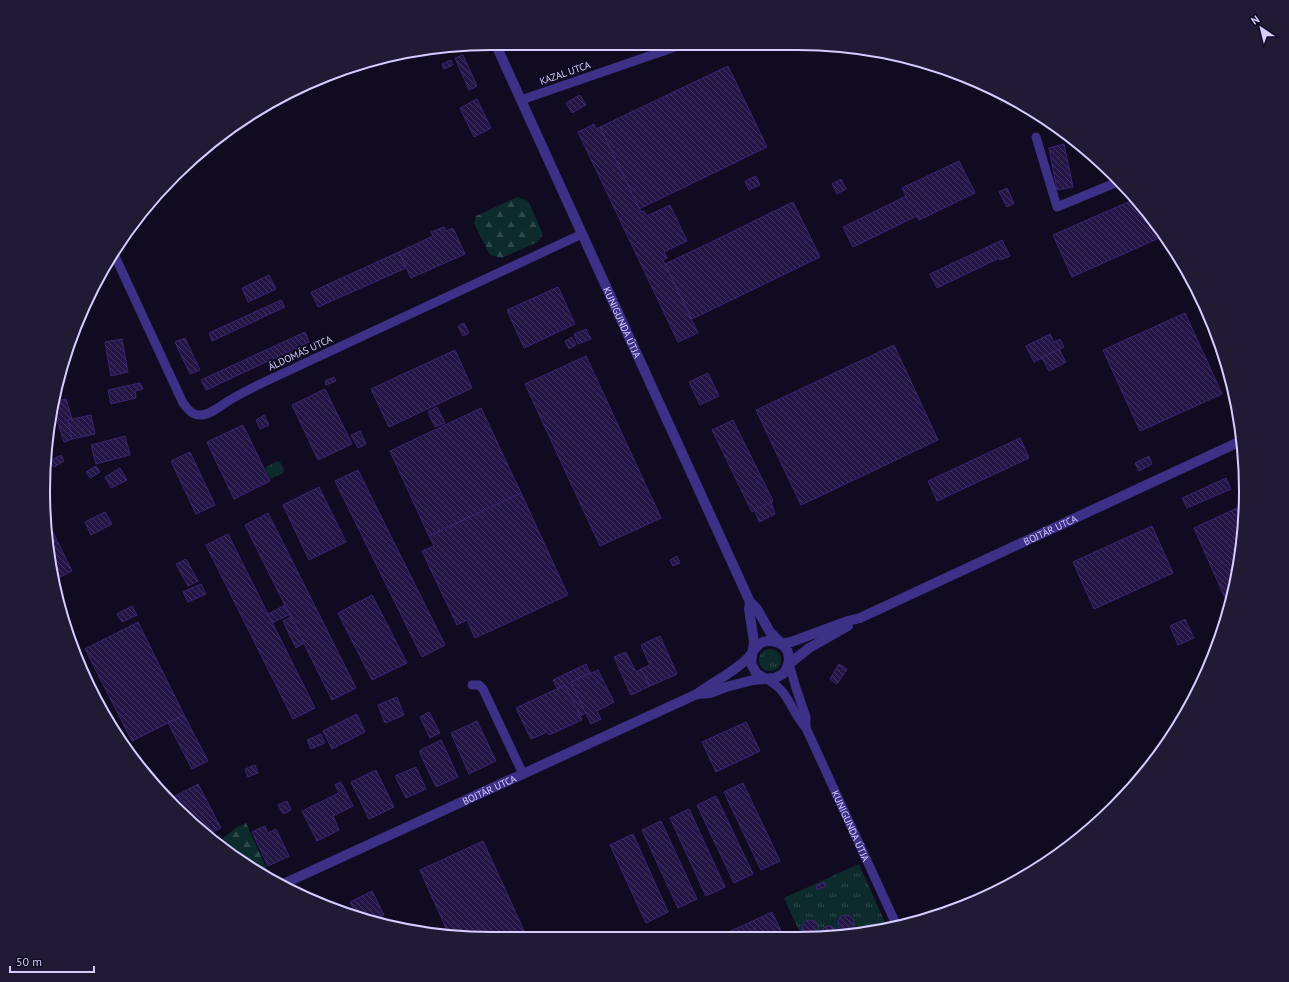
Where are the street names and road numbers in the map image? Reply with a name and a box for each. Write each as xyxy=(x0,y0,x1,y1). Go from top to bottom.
street label: KAZAL UTCA xyxy=(538,58,592,88)
street label: KUNIGUNDA ÚTJA xyxy=(601,285,644,360)
street label: ÁLDOMÁS UTCA xyxy=(266,332,334,373)
street label: BOJTÁR UTCA xyxy=(1021,512,1079,548)
street label: BOJTÁR UTCA xyxy=(460,771,518,807)
street label: KUNIGUNDA ÚTJA xyxy=(829,788,873,864)

